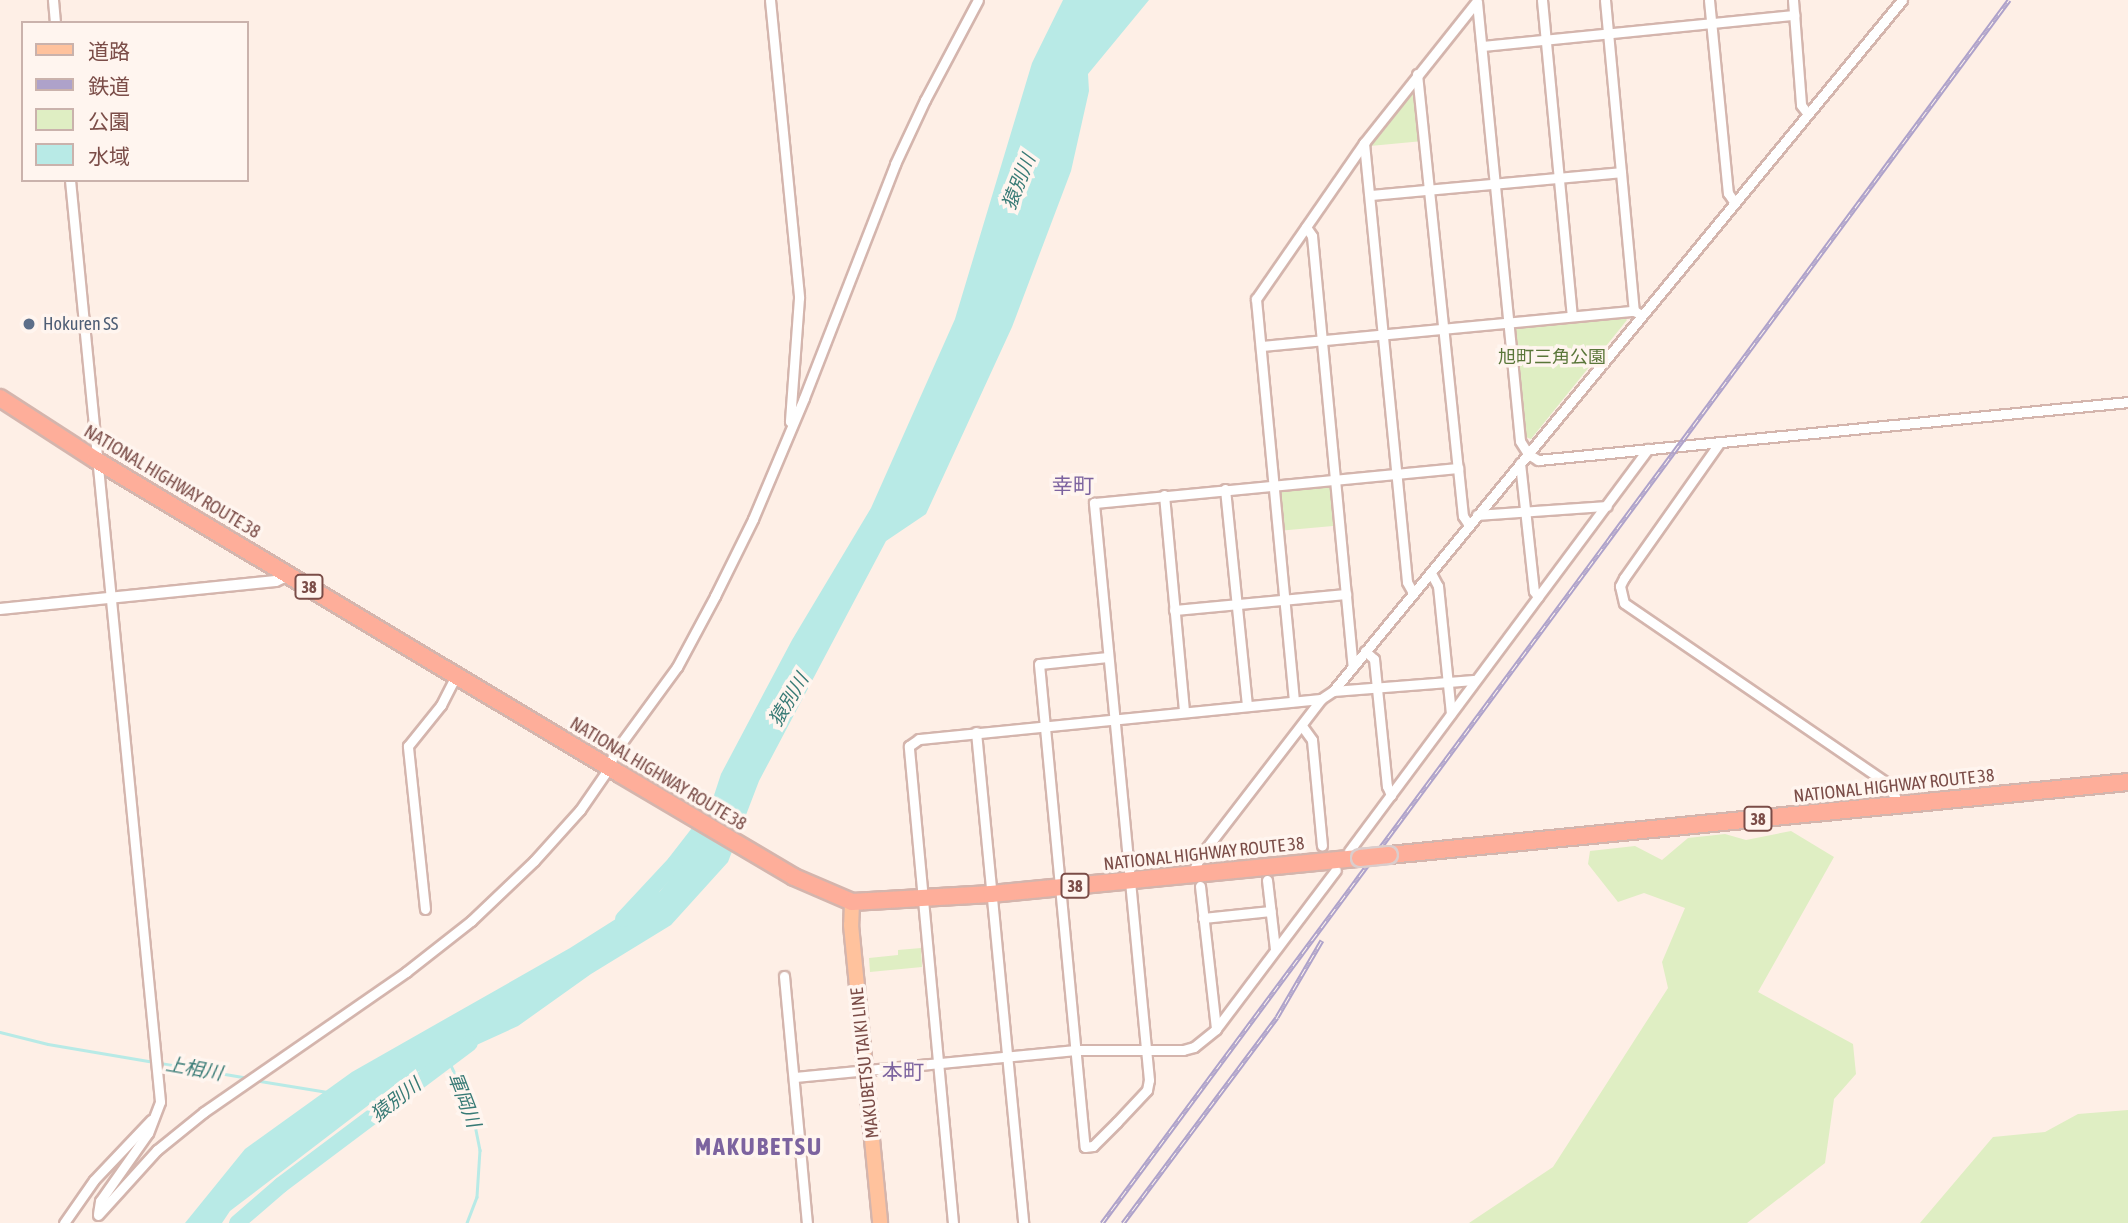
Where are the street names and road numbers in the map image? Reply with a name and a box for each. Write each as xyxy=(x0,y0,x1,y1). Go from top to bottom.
street label: NATIONAL HIGHWAY ROUTE 38 xyxy=(80,421,264,543)
road number: 38 xyxy=(293,574,325,600)
street label: NATIONAL HIGHWAY ROUTE 38 xyxy=(566,713,750,835)
street label: NATIONAL HIGHWAY ROUTE 38 xyxy=(1793,765,1995,807)
road number: 38 xyxy=(1742,806,1774,832)
street label: NATIONAL HIGHWAY ROUTE 38 xyxy=(1103,833,1305,875)
road number: 38 xyxy=(1059,874,1091,898)
street label: MAKUBETSU TAIKI LINE xyxy=(846,987,884,1139)

